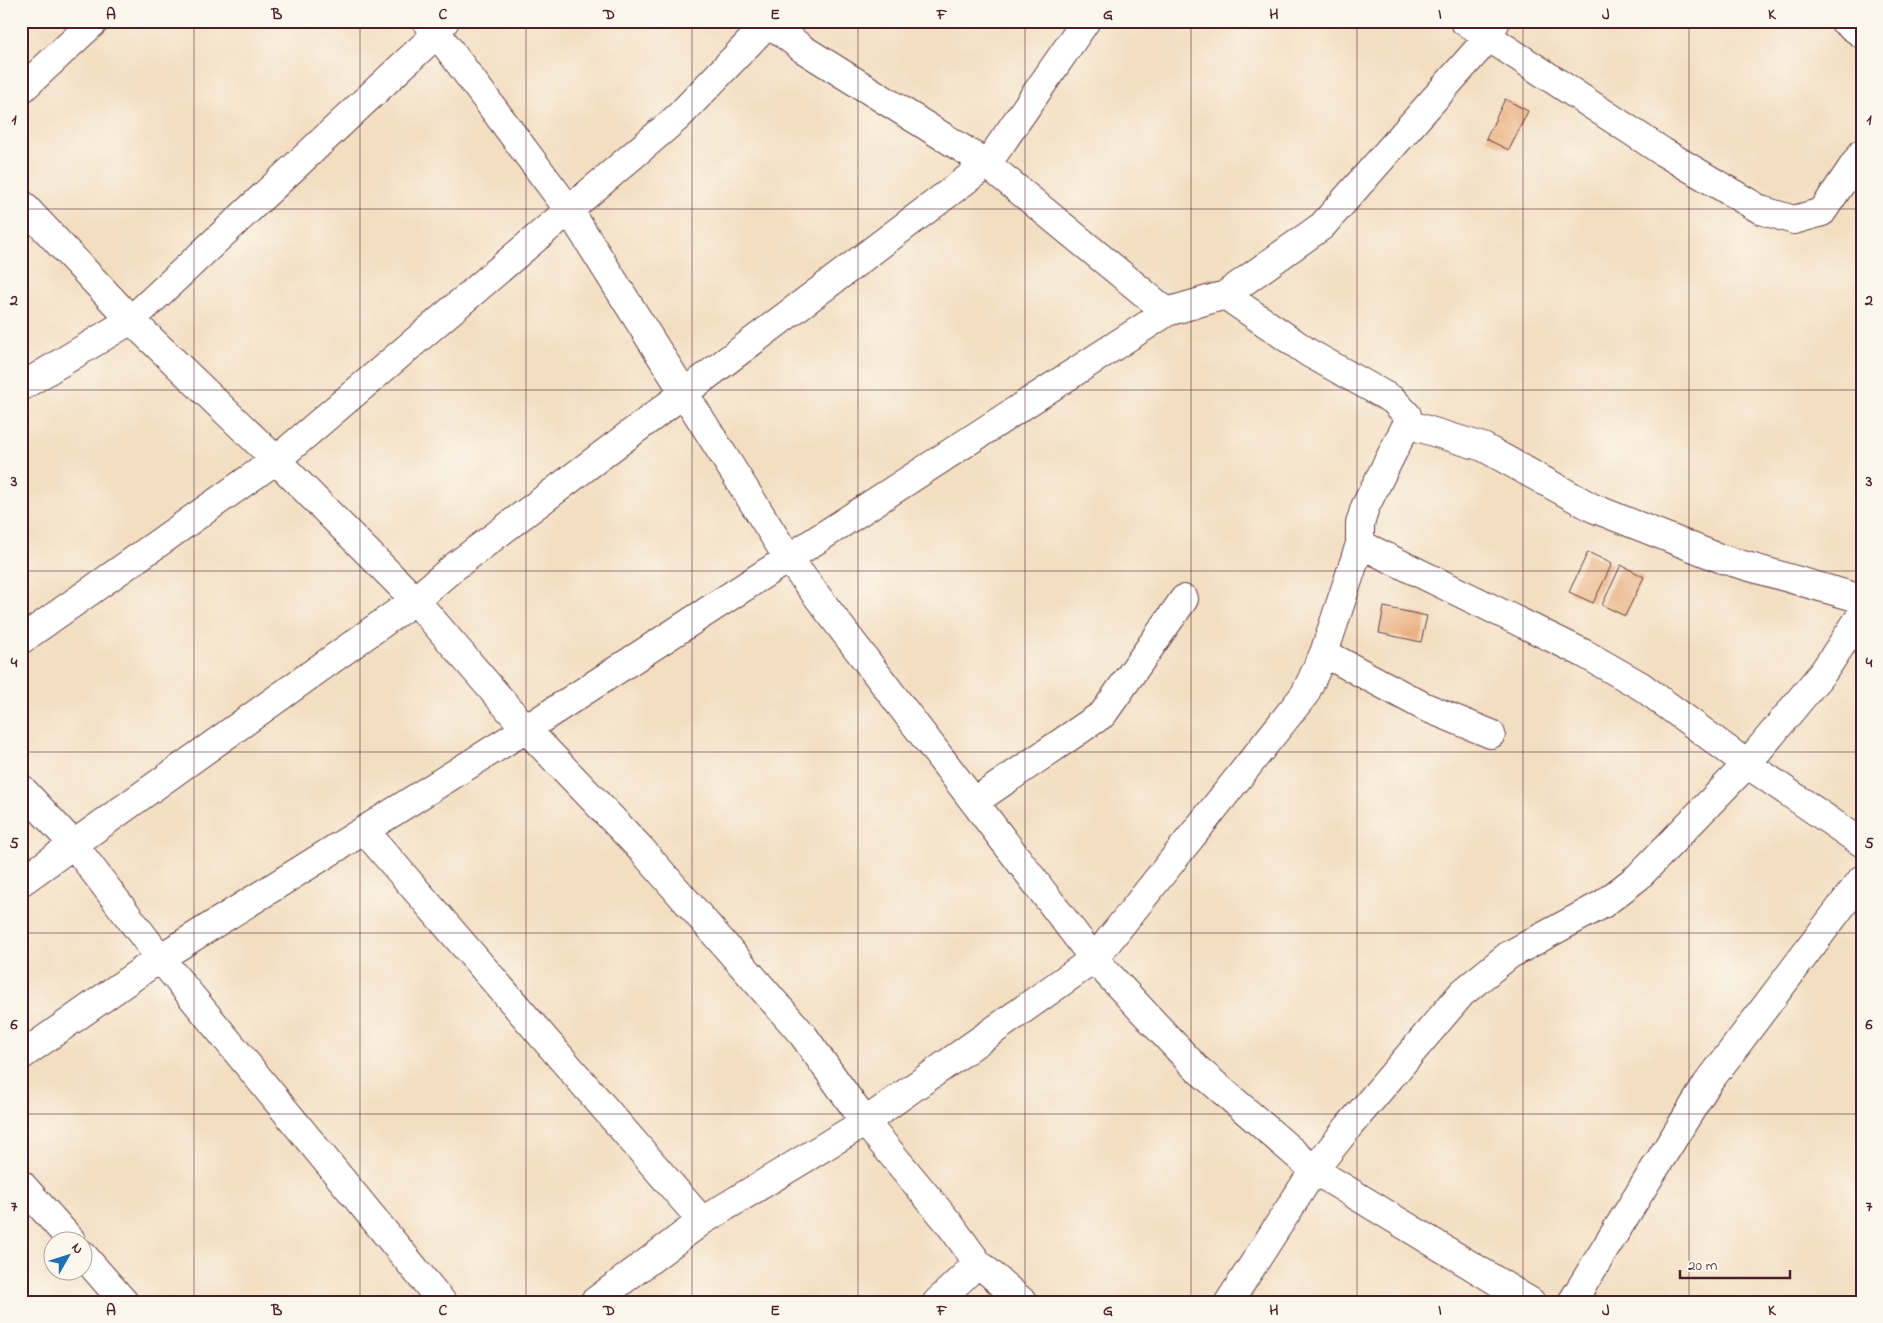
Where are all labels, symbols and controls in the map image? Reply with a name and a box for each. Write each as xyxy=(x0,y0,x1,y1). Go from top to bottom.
text: A xyxy=(106,3,116,27)
text: B xyxy=(271,3,283,27)
text: C xyxy=(439,3,448,27)
text: D xyxy=(602,3,615,27)
text: E xyxy=(770,3,780,27)
text: F xyxy=(936,3,948,27)
text: G xyxy=(1103,3,1113,27)
text: H xyxy=(1269,3,1279,27)
text: I xyxy=(1438,3,1442,27)
text: J xyxy=(1602,3,1610,27)
text: K xyxy=(1768,3,1777,27)
text: 1 xyxy=(11,108,17,132)
text: 1 xyxy=(1866,108,1872,132)
text: 2 xyxy=(9,289,18,313)
text: 2 xyxy=(1864,289,1873,313)
text: 3 xyxy=(10,470,18,494)
text: 3 xyxy=(1865,470,1873,494)
text: 4 xyxy=(10,651,18,675)
text: 4 xyxy=(1865,651,1873,675)
text: 5 xyxy=(9,832,19,856)
text: 5 xyxy=(1864,832,1874,856)
text: 6 xyxy=(9,1013,18,1037)
text: 6 xyxy=(1864,1013,1873,1037)
text: 7 xyxy=(11,1195,18,1219)
text: 7 xyxy=(1866,1195,1873,1219)
north arrow xyxy=(42,1230,92,1280)
text: N xyxy=(66,1238,88,1259)
scale bar xyxy=(1680,1248,1790,1280)
text: 20 m xyxy=(1688,1255,1718,1277)
text: A xyxy=(106,1299,116,1323)
text: B xyxy=(271,1299,283,1323)
text: C xyxy=(439,1299,448,1323)
text: D xyxy=(602,1299,615,1323)
text: E xyxy=(770,1299,780,1323)
text: F xyxy=(936,1299,948,1323)
text: G xyxy=(1103,1299,1113,1323)
text: H xyxy=(1269,1299,1279,1323)
text: I xyxy=(1438,1299,1442,1323)
text: J xyxy=(1602,1299,1610,1323)
text: K xyxy=(1768,1299,1777,1323)

